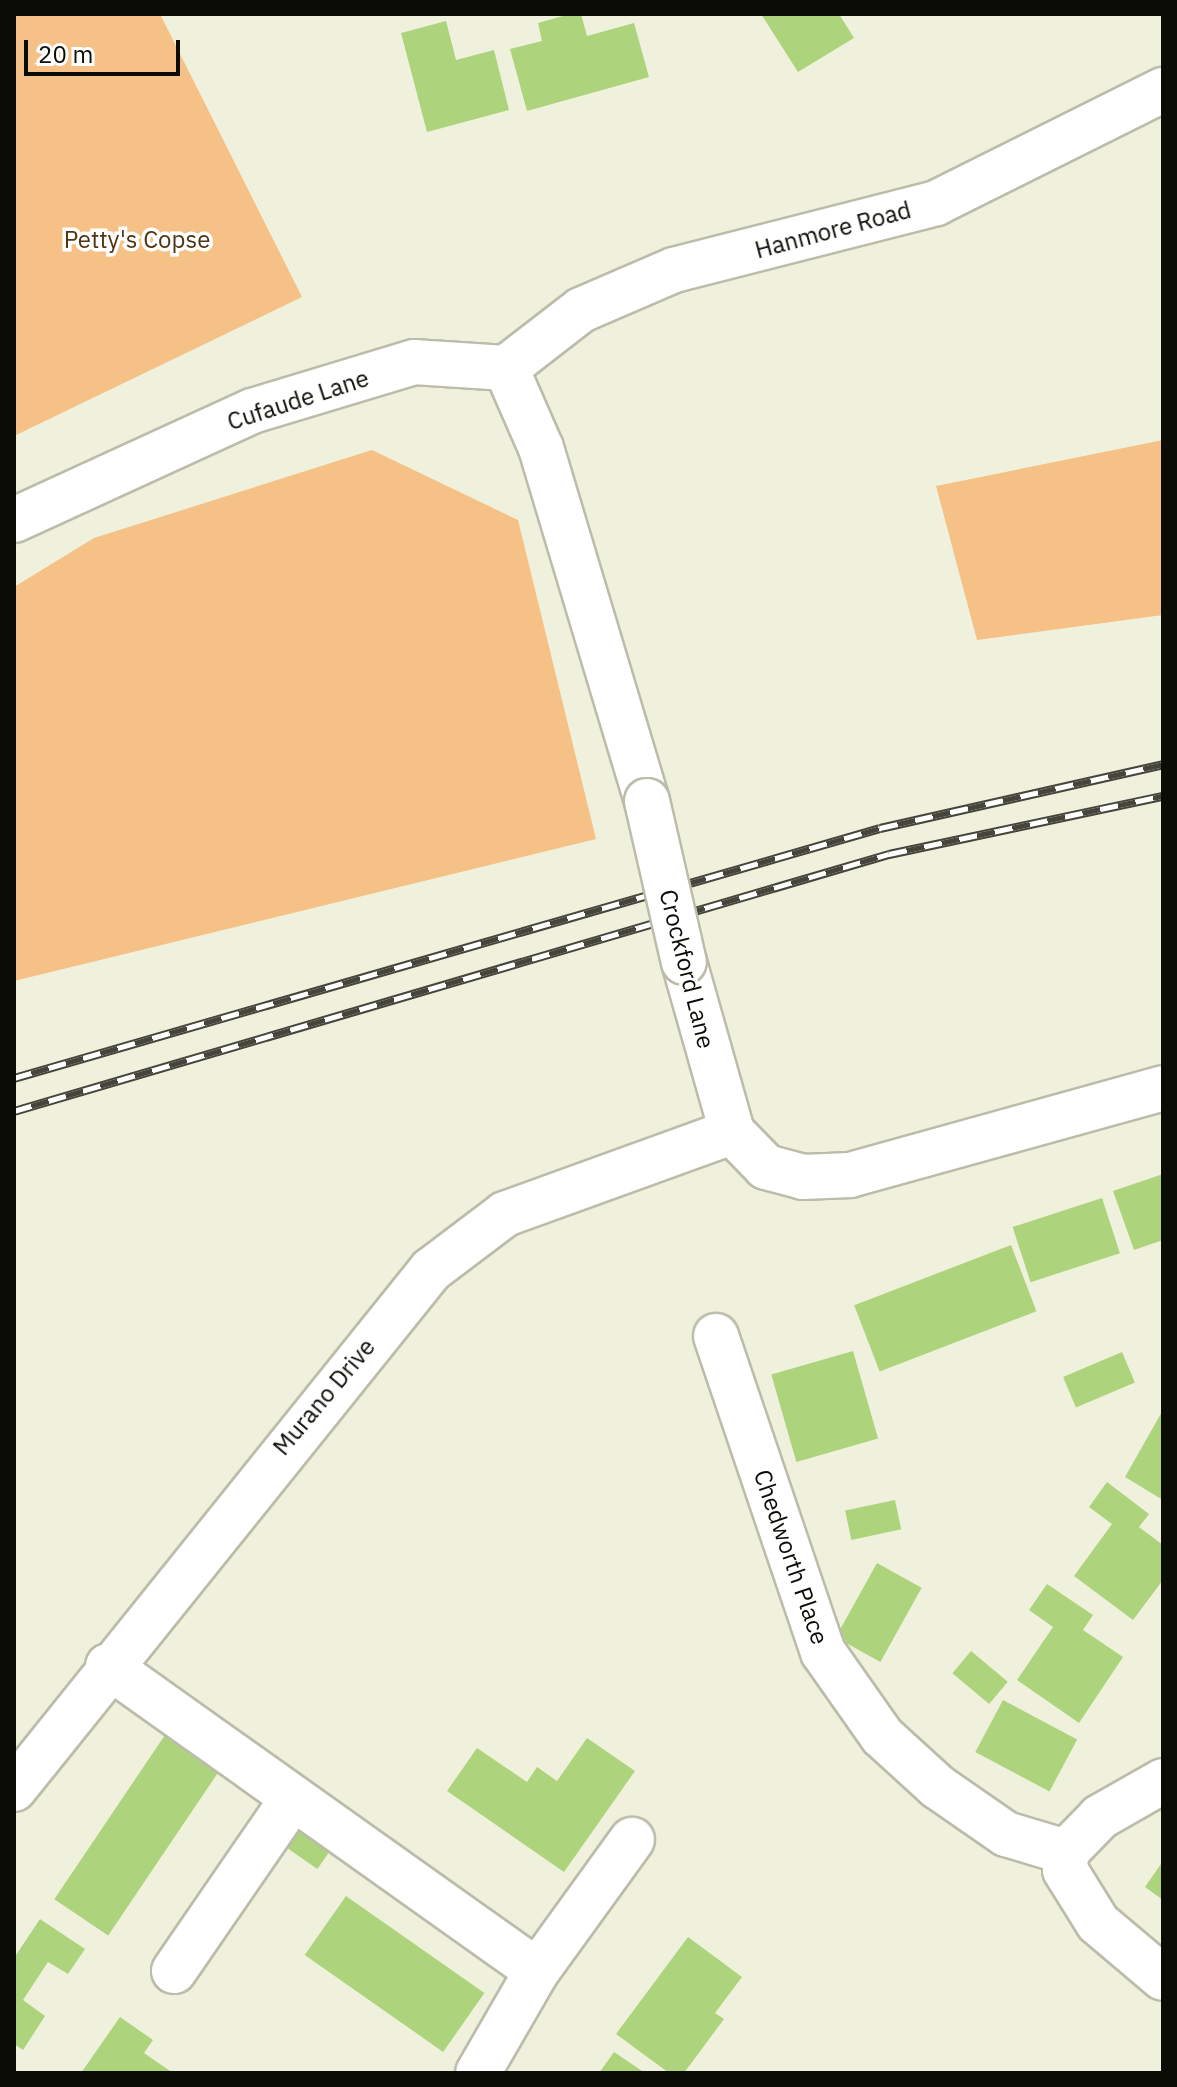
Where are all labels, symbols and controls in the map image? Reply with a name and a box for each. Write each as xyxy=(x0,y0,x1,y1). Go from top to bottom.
scale bar xyxy=(28,24,184,74)
text: 20 m xyxy=(38,38,93,70)
street label: Hanmore Road xyxy=(752,195,914,265)
park label: Petty's Copse xyxy=(64,226,210,254)
street label: Cufaude Lane xyxy=(224,364,372,436)
street label: Crockford Lane xyxy=(653,887,721,1051)
street label: Murano Drive xyxy=(267,1333,381,1461)
street label: Chedworth Place xyxy=(748,1466,834,1648)

